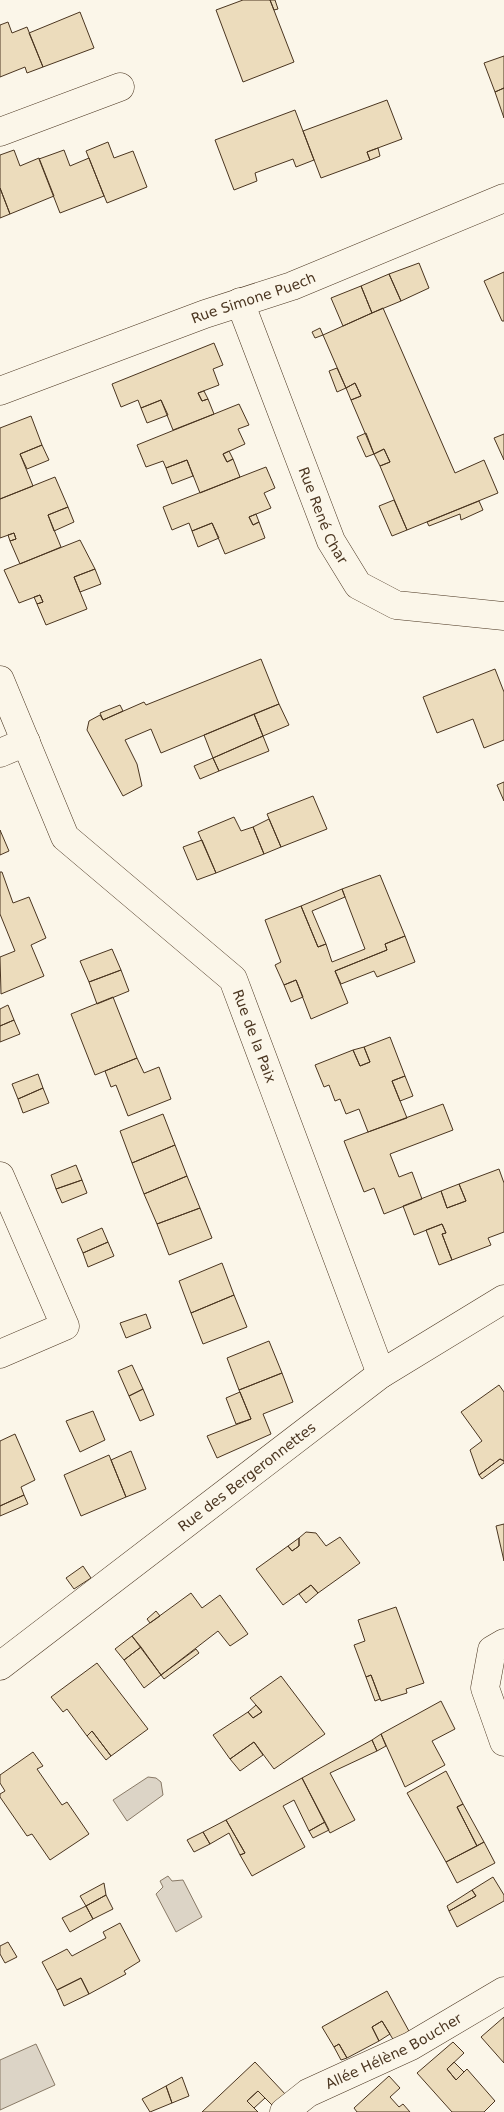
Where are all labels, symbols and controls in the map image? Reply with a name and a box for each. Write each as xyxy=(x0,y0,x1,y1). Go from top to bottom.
street label: Rue Simone Puech xyxy=(189,269,318,326)
street label: Rue René Char xyxy=(296,465,351,567)
street label: Rue de la Paix xyxy=(230,987,279,1085)
street label: Rue des Bergeronnettes xyxy=(175,1419,319,1535)
street label: Allée Hélène Boucher xyxy=(323,2010,465,2092)

